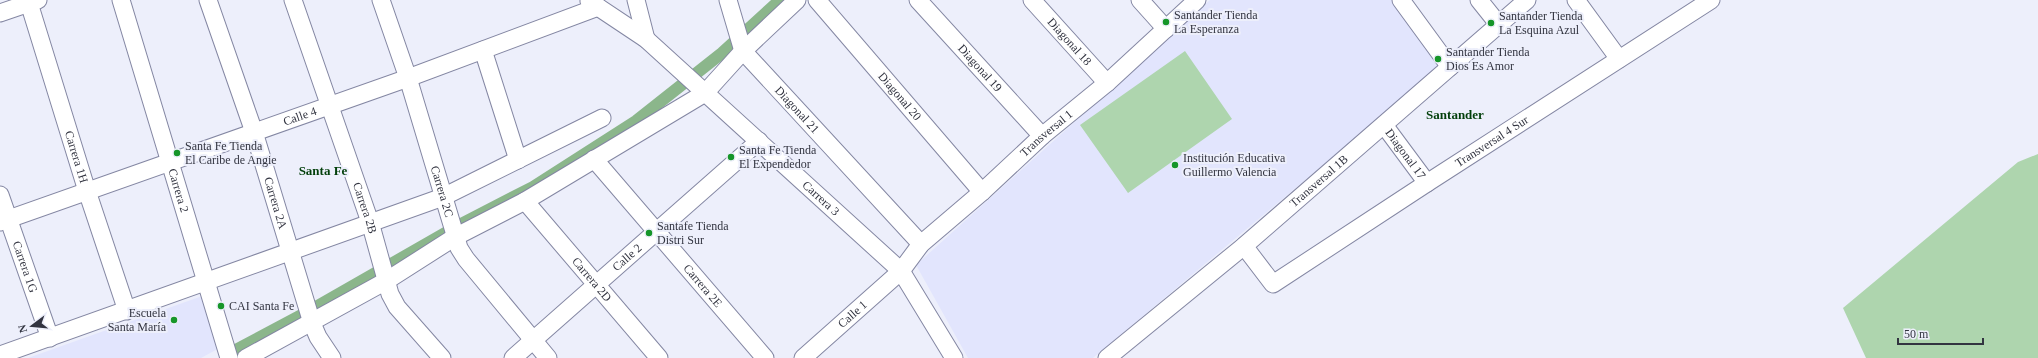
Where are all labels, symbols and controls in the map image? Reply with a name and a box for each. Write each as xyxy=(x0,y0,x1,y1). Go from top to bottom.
place label: Santander Tienda La Esperanza xyxy=(1174,8,1258,36)
place label: Santander Tienda La Esquina Azul xyxy=(1499,9,1583,37)
street label: Diagonal 18 xyxy=(1045,15,1095,68)
marker: Santander Tienda La Esperanza xyxy=(1161,17,1171,27)
marker: Santander Tienda La Esquina Azul xyxy=(1486,18,1496,28)
street label: Diagonal 19 xyxy=(955,41,1005,95)
place label: Santander Tienda Dios Es Amor xyxy=(1446,45,1530,73)
marker: Santander Tienda Dios Es Amor xyxy=(1433,54,1443,64)
street label: Diagonal 20 xyxy=(875,69,924,123)
street label: Diagonal 21 xyxy=(772,83,822,136)
street label: Calle 4 xyxy=(281,104,318,128)
street label: Transversal 1 xyxy=(1017,107,1075,160)
district label: Santander xyxy=(1426,107,1484,122)
street label: Transversal 4 Sur xyxy=(1453,113,1531,170)
street label: Diagonal 17 xyxy=(1382,126,1429,182)
street label: Carrera 1H xyxy=(62,129,91,185)
place label: Santa Fe Tienda El Caribe de Angie xyxy=(185,139,277,167)
place label: Santa Fe Tienda El Expendedor xyxy=(739,143,817,171)
marker: Santa Fe Tienda El Caribe de Angie xyxy=(172,148,182,158)
place label: Institución Educativa Guillermo Valencia xyxy=(1183,151,1286,179)
marker: Santa Fe Tienda El Expendedor xyxy=(726,152,736,162)
street label: Transversal 1B xyxy=(1287,152,1351,210)
marker: Institución Educativa Guillermo Valencia xyxy=(1170,160,1180,170)
district label: Santa Fe xyxy=(299,163,348,178)
street label: Carrera 2C xyxy=(428,164,456,219)
street label: Carrera 2 xyxy=(165,167,192,214)
street label: Carrera 2A xyxy=(261,175,290,231)
street label: Carrera 3 xyxy=(800,178,842,218)
street label: Carrera 2B xyxy=(350,181,380,235)
place label: Santafe Tienda Distri Sur xyxy=(657,219,729,247)
marker: Santafe Tienda Distri Sur xyxy=(644,228,654,238)
street label: Carrera 1G xyxy=(10,239,41,295)
street label: Calle 2 xyxy=(609,241,645,274)
street label: Carrera 2D xyxy=(569,254,615,305)
street label: Carrera 2E xyxy=(680,261,725,310)
street label: Calle 1 xyxy=(835,298,870,331)
place label: CAI Santa Fe xyxy=(229,299,294,313)
marker: CAI Santa Fe xyxy=(216,301,226,311)
north arrow xyxy=(12,306,52,346)
place label: Escuela Santa María xyxy=(108,306,167,334)
marker: Escuela Santa María xyxy=(169,315,179,325)
scale bar xyxy=(1898,320,1983,346)
text: N xyxy=(16,323,29,334)
text: 50 m xyxy=(1904,327,1929,341)

